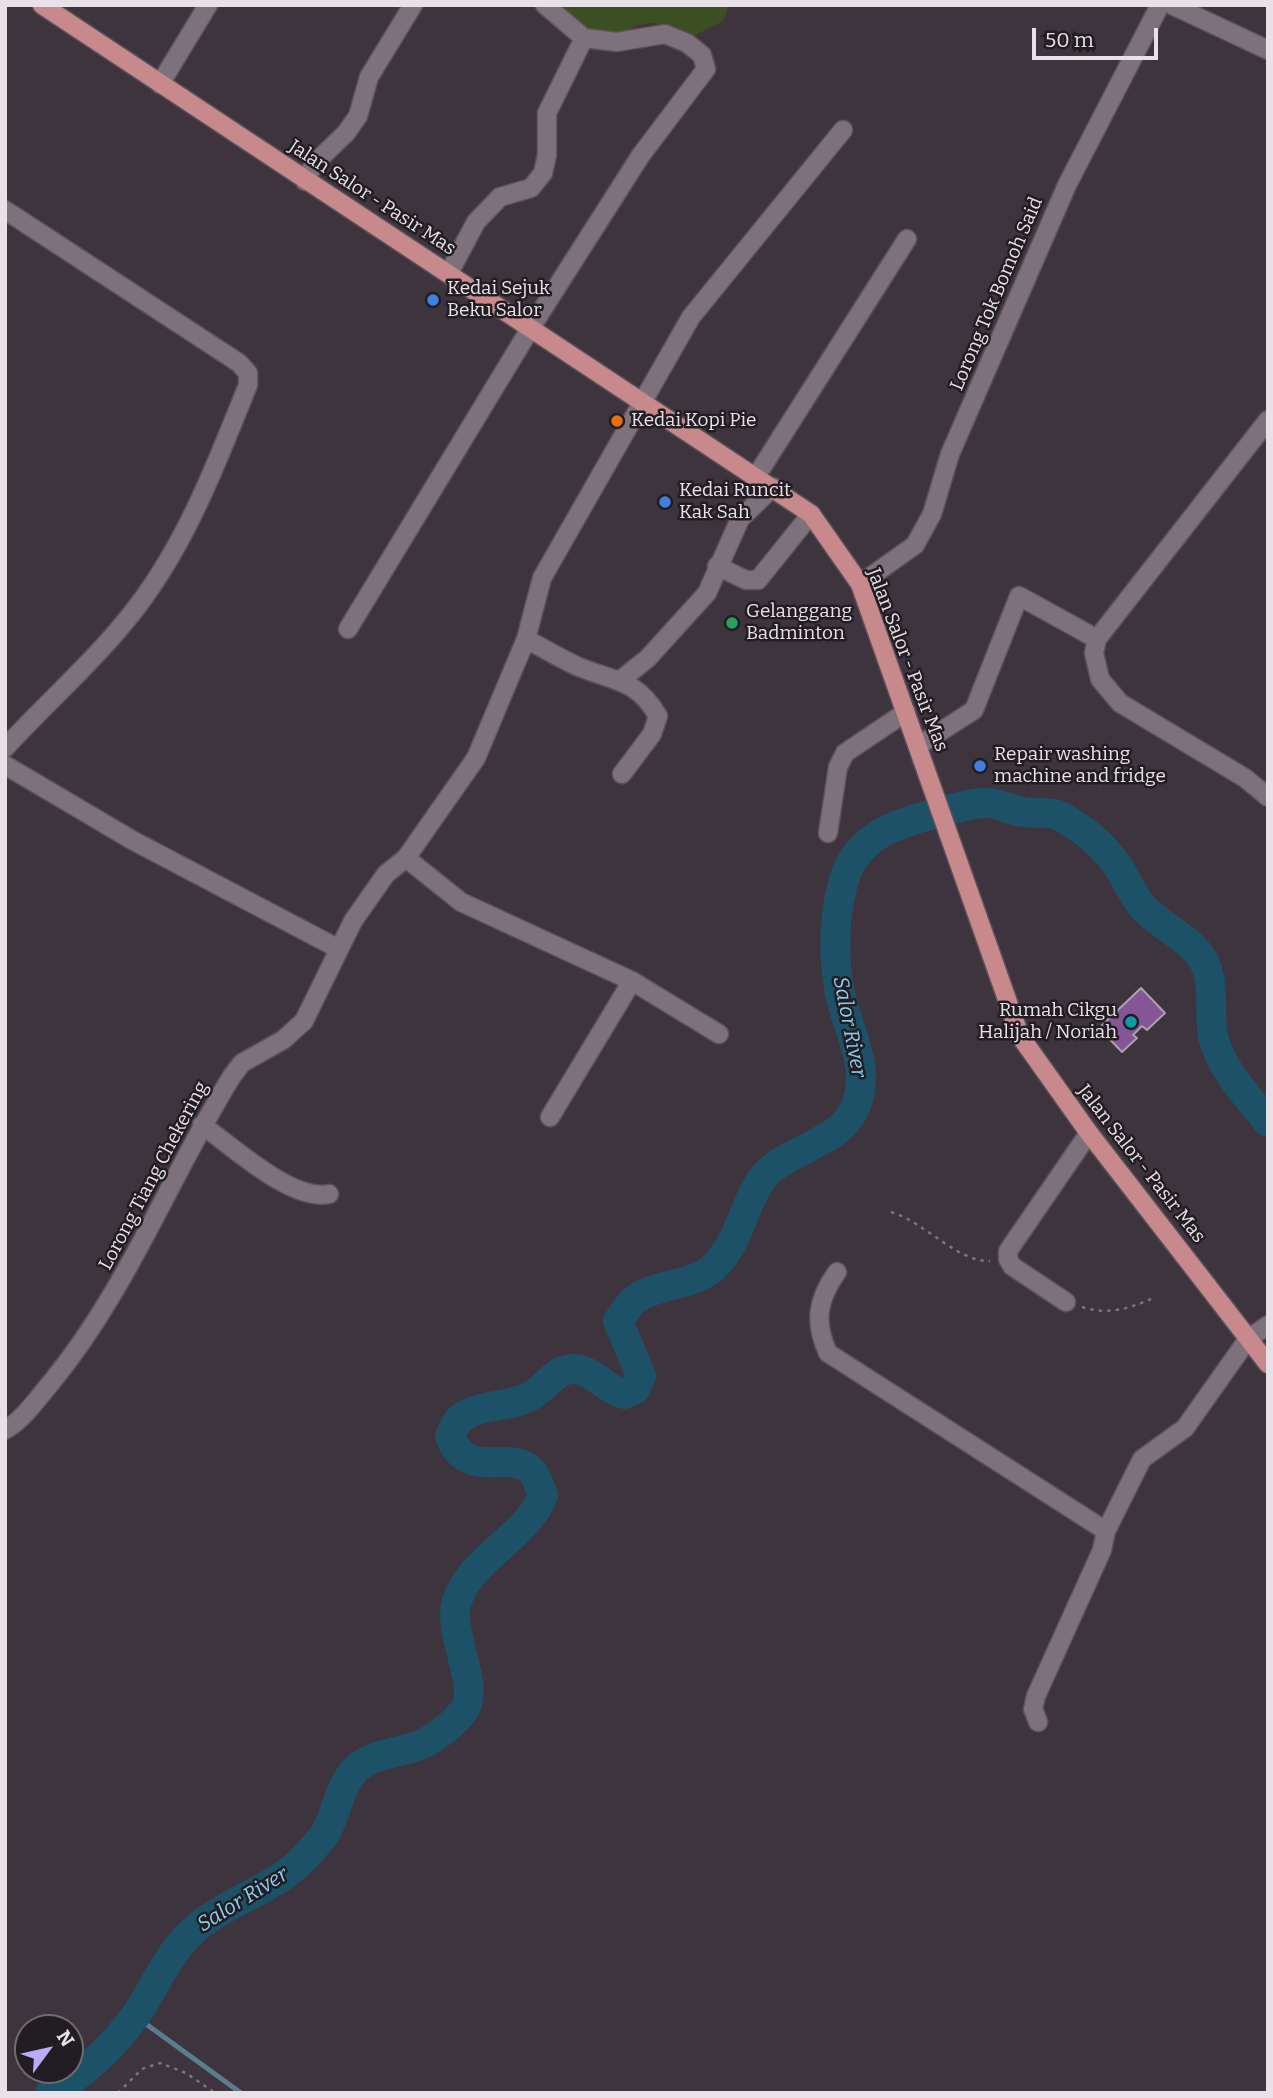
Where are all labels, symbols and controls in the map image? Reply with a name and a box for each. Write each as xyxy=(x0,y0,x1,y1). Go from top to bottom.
scale bar xyxy=(1035,14,1161,58)
text: 50 m xyxy=(1045,27,1094,53)
street label: Jalan Salor - Pasir Mas xyxy=(284,135,460,261)
street label: Lorong Tok Bomoh Said xyxy=(946,194,1048,394)
place label: Kedai Sejuk Beku Salor xyxy=(447,278,550,322)
marker: Kedai Sejuk Beku Salor xyxy=(425,292,441,308)
place label: Kedai Kopi Pie xyxy=(631,410,756,432)
marker: Kedai Kopi Pie xyxy=(609,413,625,429)
place label: Kedai Runcit Kak Sah xyxy=(679,480,791,524)
marker: Kedai Runcit Kak Sah xyxy=(657,494,673,510)
street label: Jalan Salor - Pasir Mas xyxy=(862,565,952,755)
place label: Gelanggang Badminton xyxy=(746,601,852,645)
marker: Gelanggang Badminton xyxy=(724,615,740,631)
place label: Repair washing machine and fridge xyxy=(994,744,1166,788)
marker: Repair washing machine and fridge xyxy=(972,758,988,774)
water label: Salor River xyxy=(827,974,871,1080)
place label: Rumah Cikgu Halijah / Noriah xyxy=(978,1000,1117,1044)
marker: Rumah Cikgu Halijah / Noriah xyxy=(1123,1014,1139,1030)
street label: Lorong Tiang Chekering xyxy=(95,1078,213,1274)
street label: Jalan Salor - Pasir Mas xyxy=(1072,1080,1210,1248)
water label: Salor River xyxy=(193,1862,293,1938)
north arrow xyxy=(14,2014,84,2084)
text: N xyxy=(52,2026,79,2051)

